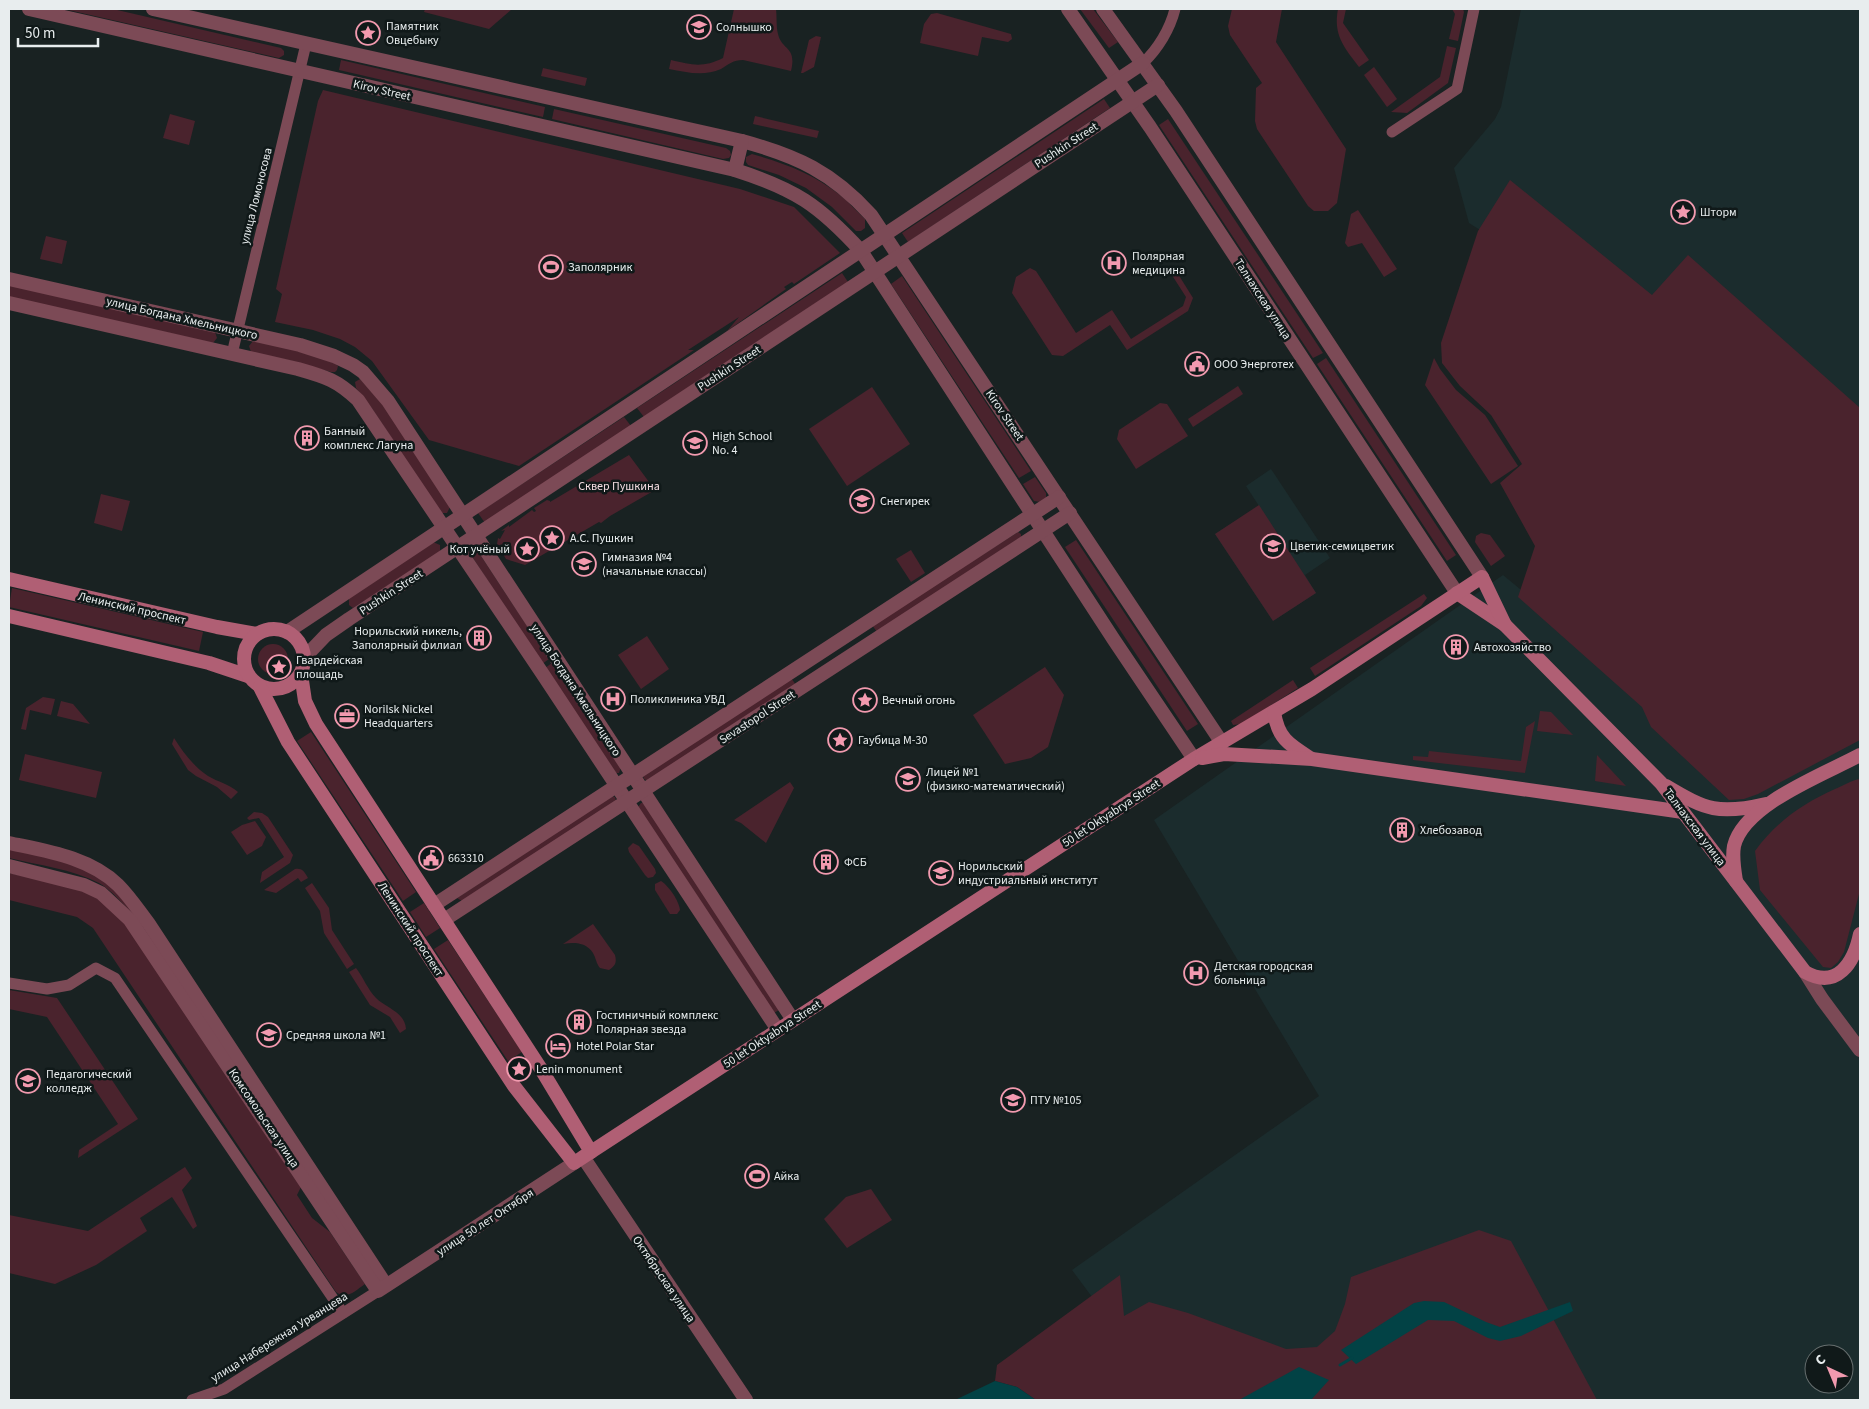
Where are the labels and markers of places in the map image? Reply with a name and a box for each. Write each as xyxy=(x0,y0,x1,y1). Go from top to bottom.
school or university icon: Солнышко xyxy=(686,14,712,40)
place label: Памятник Овцебыку xyxy=(386,18,439,49)
place label: Солнышко xyxy=(716,19,772,36)
place icon: Памятник Овцебыку xyxy=(355,20,381,46)
place icon: Шторм xyxy=(1670,199,1696,225)
place label: Шторм xyxy=(1700,204,1737,221)
place label: Полярная медицина xyxy=(1132,248,1185,279)
hospital icon: Полярная медицина xyxy=(1101,250,1127,276)
sports icon: Заполярник xyxy=(538,254,564,280)
place label: Заполярник xyxy=(568,259,633,276)
public building icon: ООО Энерготех xyxy=(1184,351,1210,377)
place label: ООО Энерготех xyxy=(1214,356,1294,373)
place label: Банный комплекс Лагуна xyxy=(324,423,413,454)
building icon: Банный комплекс Лагуна xyxy=(294,425,320,451)
place label: High School No. 4 xyxy=(712,428,772,459)
school or university icon: High School No. 4 xyxy=(682,430,708,456)
school or university icon: Снегирек xyxy=(849,488,875,514)
place label: Снегирек xyxy=(880,493,930,510)
place icon: А.С. Пушкин xyxy=(539,525,565,551)
place label: А.С. Пушкин xyxy=(570,530,634,547)
school or university icon: Цветик-семицветик xyxy=(1260,533,1286,559)
place icon: Кот учёный xyxy=(514,536,540,562)
place label: Цветик-семицветик xyxy=(1290,538,1394,555)
place label: Кот учёный xyxy=(450,541,510,558)
place label: Гимназия №4 (начальные классы) xyxy=(602,549,707,580)
school or university icon: Гимназия №4 (начальные классы) xyxy=(571,551,597,577)
place label: Норильский никель, Заполярный филиал xyxy=(352,623,462,654)
building icon: Норильский никель, Заполярный филиал xyxy=(466,625,492,651)
building icon: Автохозяйство xyxy=(1443,634,1469,660)
place label: Автохозяйство xyxy=(1474,639,1551,656)
place label: Гвардейская площадь xyxy=(296,652,363,683)
place icon: Гвардейская площадь xyxy=(266,654,292,680)
hospital icon: Поликлиника УВД xyxy=(600,686,626,712)
place icon: Вечный огонь xyxy=(852,687,878,713)
place label: Поликлиника УВД xyxy=(630,691,725,708)
place label: Вечный огонь xyxy=(882,692,955,709)
place label: Norilsk Nickel Headquarters xyxy=(364,701,433,732)
office icon: Norilsk Nickel Headquarters xyxy=(334,703,360,729)
place icon: Гаубица М-30 xyxy=(827,727,853,753)
place label: Гаубица М-30 xyxy=(858,732,927,749)
place label: Лицей №1 (физико-математический) xyxy=(926,764,1065,795)
school or university icon: Лицей №1 (физико-математический) xyxy=(895,766,921,792)
building icon: Хлебозавод xyxy=(1389,817,1415,843)
place label: Хлебозавод xyxy=(1420,822,1482,839)
public building icon: 663310 xyxy=(418,845,444,871)
building icon: ФСБ xyxy=(813,849,839,875)
place label: 663310 xyxy=(448,850,484,867)
place label: ФСБ xyxy=(844,854,867,871)
place label: Норильский индустриальный институт xyxy=(958,858,1098,889)
school or university icon: Норильский индустриальный институт xyxy=(928,860,954,886)
place label: Детская городская больница xyxy=(1214,958,1313,989)
hospital icon: Детская городская больница xyxy=(1183,960,1209,986)
place label: Гостиничный комплекс Полярная звезда xyxy=(596,1007,719,1038)
building icon: Гостиничный комплекс Полярная звезда xyxy=(566,1009,592,1035)
school or university icon: Средняя школа №1 xyxy=(256,1022,282,1048)
place label: Средняя школа №1 xyxy=(286,1027,386,1044)
hotel icon: Hotel Polar Star xyxy=(545,1033,571,1059)
place label: Hotel Polar Star xyxy=(576,1038,655,1055)
place icon: Lenin monument xyxy=(506,1056,532,1082)
place label: Lenin monument xyxy=(536,1061,622,1078)
place label: Педагогический колледж xyxy=(46,1066,132,1097)
school or university icon: Педагогический колледж xyxy=(15,1068,41,1094)
school or university icon: ПТУ №105 xyxy=(1000,1087,1026,1113)
place label: ПТУ №105 xyxy=(1030,1092,1081,1109)
sports icon: Айка xyxy=(744,1163,770,1189)
place label: Айка xyxy=(774,1168,799,1185)

